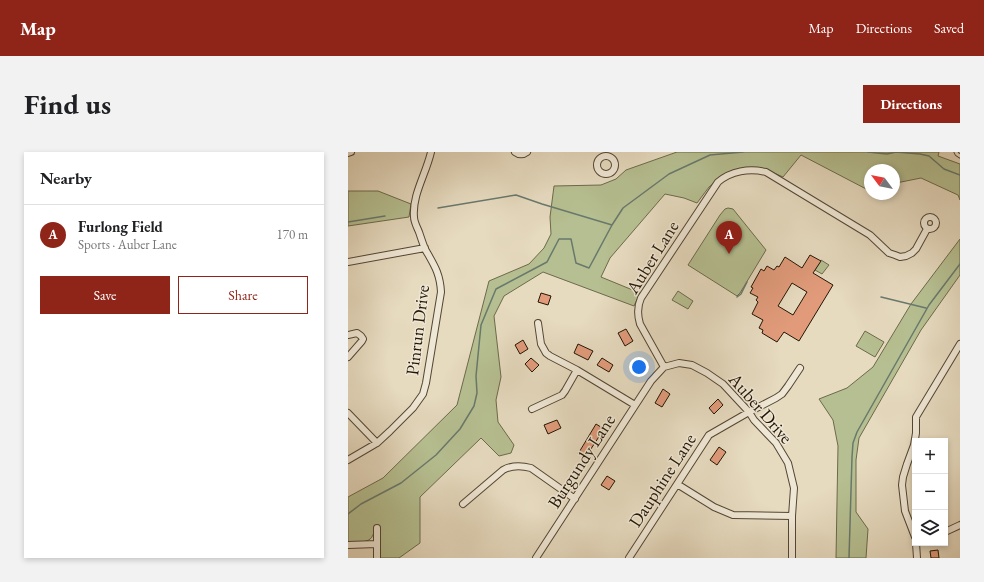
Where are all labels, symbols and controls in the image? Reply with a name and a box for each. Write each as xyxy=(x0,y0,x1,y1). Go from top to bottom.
text: Map xyxy=(20,16,56,41)
text: Map xyxy=(808,19,834,37)
text: Directions xyxy=(856,19,912,37)
text: Saved xyxy=(934,19,964,37)
button: Directions xyxy=(863,85,960,123)
text: Find us xyxy=(24,86,111,122)
north arrow xyxy=(864,164,900,200)
text: Nearby xyxy=(40,167,92,189)
street label: Auber Lane xyxy=(620,216,683,299)
text: Furlong Field xyxy=(78,217,163,236)
pin: A xyxy=(716,221,742,254)
text: A xyxy=(48,226,58,243)
text: 170 m xyxy=(277,226,308,243)
text: Sports · Auber Lane xyxy=(78,236,177,253)
button: Save xyxy=(40,276,170,314)
button: Share xyxy=(178,276,308,314)
street label: Pinrun Drive xyxy=(400,283,434,377)
your location xyxy=(629,357,649,377)
street label: Auber Drive xyxy=(723,367,798,448)
street label: Burgundy Lane xyxy=(542,410,620,512)
street label: Dauphine Lane xyxy=(623,429,701,531)
map controls xyxy=(912,438,948,546)
button: + xyxy=(912,438,948,474)
button: − xyxy=(912,474,948,510)
button: layers xyxy=(912,510,948,546)

